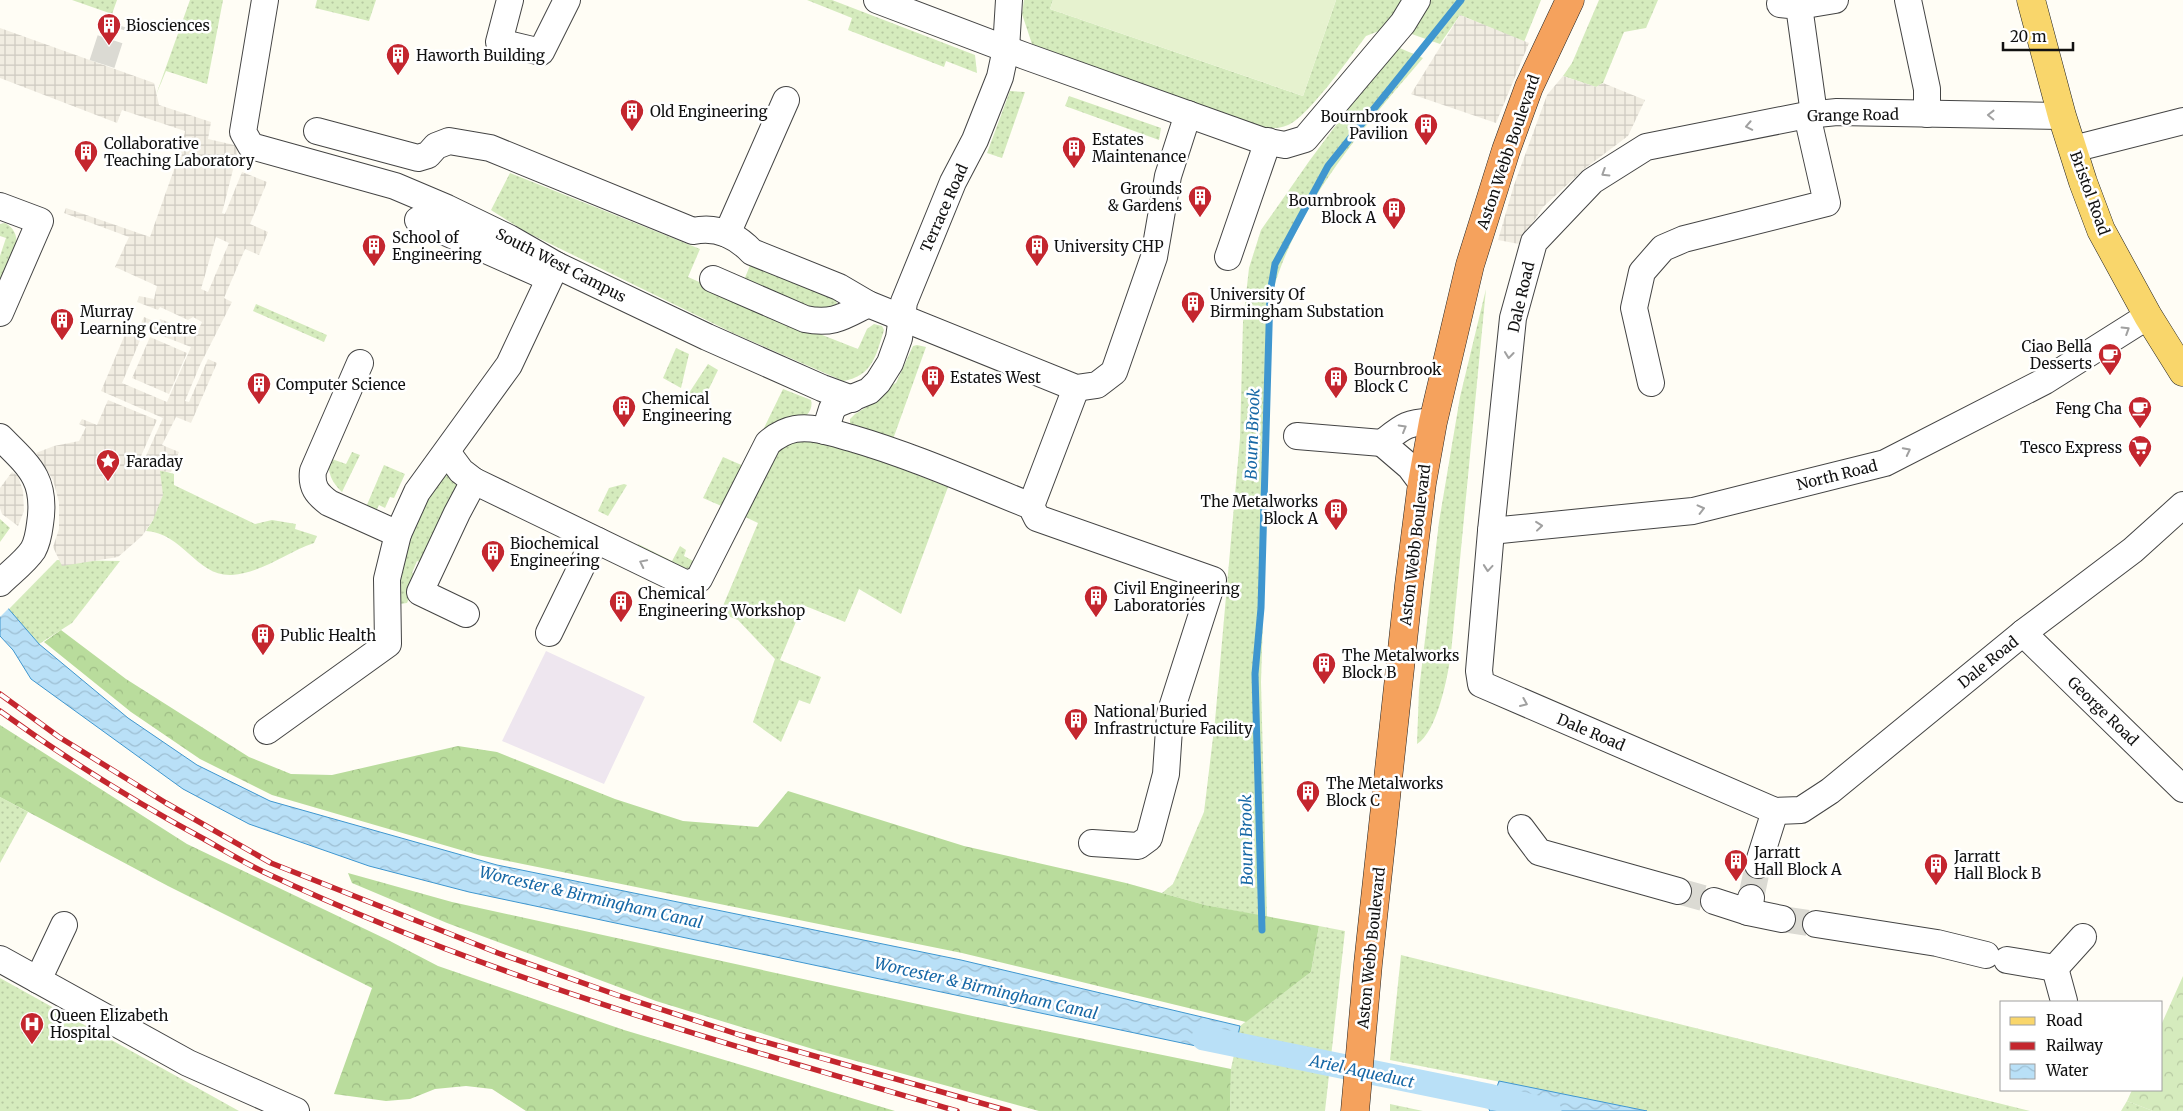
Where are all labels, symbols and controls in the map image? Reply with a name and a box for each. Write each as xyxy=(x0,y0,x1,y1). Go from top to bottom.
building icon: Biosciences xyxy=(96,12,122,46)
place label: Biosciences xyxy=(126,16,210,35)
scale bar xyxy=(2003,20,2073,52)
text: 20 m xyxy=(2010,27,2047,46)
building icon: Haworth Building xyxy=(385,42,411,76)
place label: Haworth Building xyxy=(416,46,545,65)
street label: Aston Webb Boulevard xyxy=(1472,72,1543,233)
building icon: Old Engineering xyxy=(619,98,645,132)
place label: Old Engineering xyxy=(650,102,768,121)
street label: Grange Road xyxy=(1807,105,1899,125)
place label: Bournbrook Pavilion xyxy=(1320,107,1408,143)
one-way arrow xyxy=(1987,110,1994,120)
building icon: Bournbrook Pavilion xyxy=(1413,112,1439,146)
one-way arrow xyxy=(1745,120,1754,131)
place label: Estates Maintenance xyxy=(1092,130,1186,166)
place label: Collaborative Teaching Laboratory xyxy=(104,134,255,170)
building icon: Estates Maintenance xyxy=(1061,135,1087,169)
building icon: Collaborative Teaching Laboratory xyxy=(73,139,99,173)
street label: Bristol Road xyxy=(2066,148,2114,238)
street label: Terrace Road xyxy=(916,161,972,255)
one-way arrow xyxy=(1602,167,1611,176)
place label: Grounds & Gardens xyxy=(1108,179,1182,215)
building icon: Grounds & Gardens xyxy=(1187,184,1213,218)
place label: Bournbrook Block A xyxy=(1288,191,1376,227)
building icon: Bournbrook Block A xyxy=(1381,196,1407,230)
street label: South West Campus xyxy=(493,224,629,306)
place label: School of Engineering xyxy=(392,228,482,264)
building icon: School of Engineering xyxy=(361,233,387,267)
building icon: University CHP xyxy=(1024,233,1050,267)
place label: University CHP xyxy=(1054,237,1164,256)
street label: Dale Road xyxy=(1504,260,1538,334)
place label: University Of Birmingham Substation xyxy=(1210,285,1384,321)
building icon: University Of Birmingham Substation xyxy=(1180,290,1206,324)
place label: Murray Learning Centre xyxy=(80,302,197,338)
building icon: Murray Learning Centre xyxy=(49,307,75,341)
one-way arrow xyxy=(2120,327,2129,336)
place label: Ciao Bella Desserts xyxy=(2022,337,2092,373)
cafe icon: Ciao Bella Desserts xyxy=(2097,342,2123,376)
one-way arrow xyxy=(1504,351,1515,359)
place label: Bournbrook Block C xyxy=(1354,360,1442,396)
building icon: Estates West xyxy=(920,364,946,398)
building icon: Bournbrook Block C xyxy=(1323,365,1349,399)
place label: Estates West xyxy=(950,368,1041,387)
building icon: Computer Science xyxy=(246,371,272,405)
place label: Computer Science xyxy=(276,375,406,394)
water label: Bourn Brook xyxy=(1240,388,1264,480)
place label: Chemical Engineering xyxy=(642,389,732,425)
building icon: Chemical Engineering xyxy=(611,394,637,428)
cafe icon: Feng Cha xyxy=(2127,395,2153,429)
place label: Feng Cha xyxy=(2055,399,2122,418)
one-way arrow xyxy=(1398,424,1407,434)
supermarket icon: Tesco Express xyxy=(2127,434,2153,468)
place label: Tesco Express xyxy=(2020,438,2122,457)
place icon: Faraday xyxy=(95,448,121,482)
one-way arrow xyxy=(1902,448,1911,458)
place label: Faraday xyxy=(126,452,183,471)
street label: North Road xyxy=(1795,456,1879,494)
street label: Aston Webb Boulevard xyxy=(1396,463,1434,628)
place label: The Metalworks Block A xyxy=(1201,492,1318,528)
building icon: The Metalworks Block A xyxy=(1323,497,1349,531)
one-way arrow xyxy=(1696,504,1705,515)
one-way arrow xyxy=(1535,521,1543,532)
place label: Biochemical Engineering xyxy=(510,534,600,570)
building icon: Biochemical Engineering xyxy=(480,539,506,573)
one-way arrow xyxy=(639,559,648,569)
one-way arrow xyxy=(1482,565,1493,573)
place label: Civil Engineering Laboratories xyxy=(1114,579,1240,615)
place label: Chemical Engineering Workshop xyxy=(638,584,805,620)
building icon: Civil Engineering Laboratories xyxy=(1083,584,1109,618)
building icon: Chemical Engineering Workshop xyxy=(608,589,634,623)
building icon: Public Health xyxy=(250,622,276,656)
place label: Public Health xyxy=(280,626,376,645)
street label: Dale Road xyxy=(1954,632,2022,692)
place label: The Metalworks Block B xyxy=(1342,646,1459,682)
building icon: The Metalworks Block B xyxy=(1311,651,1337,685)
street label: George Road xyxy=(2064,672,2142,750)
one-way arrow xyxy=(1519,697,1528,708)
place label: National Buried Infrastructure Facility xyxy=(1094,702,1253,738)
building icon: National Buried Infrastructure Facility xyxy=(1063,707,1089,741)
street label: Dale Road xyxy=(1554,709,1628,755)
place label: The Metalworks Block C xyxy=(1326,774,1443,810)
building icon: The Metalworks Block C xyxy=(1295,779,1321,813)
water label: Bourn Brook xyxy=(1235,794,1257,886)
place label: Jarratt Hall Block A xyxy=(1753,843,1842,879)
place label: Jarratt Hall Block B xyxy=(1953,847,2041,883)
building icon: Jarratt Hall Block A xyxy=(1723,848,1749,882)
building icon: Jarratt Hall Block B xyxy=(1923,852,1949,886)
water label: Worcester & Birmingham Canal xyxy=(477,862,705,933)
street label: Aston Webb Boulevard xyxy=(1353,866,1389,1031)
water label: Worcester & Birmingham Canal xyxy=(872,953,1100,1024)
legend xyxy=(2000,1001,2163,1091)
place label: Queen Elizabeth Hospital xyxy=(50,1006,168,1042)
hospital icon: Queen Elizabeth Hospital xyxy=(19,1011,45,1045)
text: Road xyxy=(2046,1011,2082,1030)
text: Railway xyxy=(2046,1036,2103,1055)
water label: Ariel Aqueduct xyxy=(1306,1050,1416,1092)
text: Water xyxy=(2045,1061,2089,1080)

